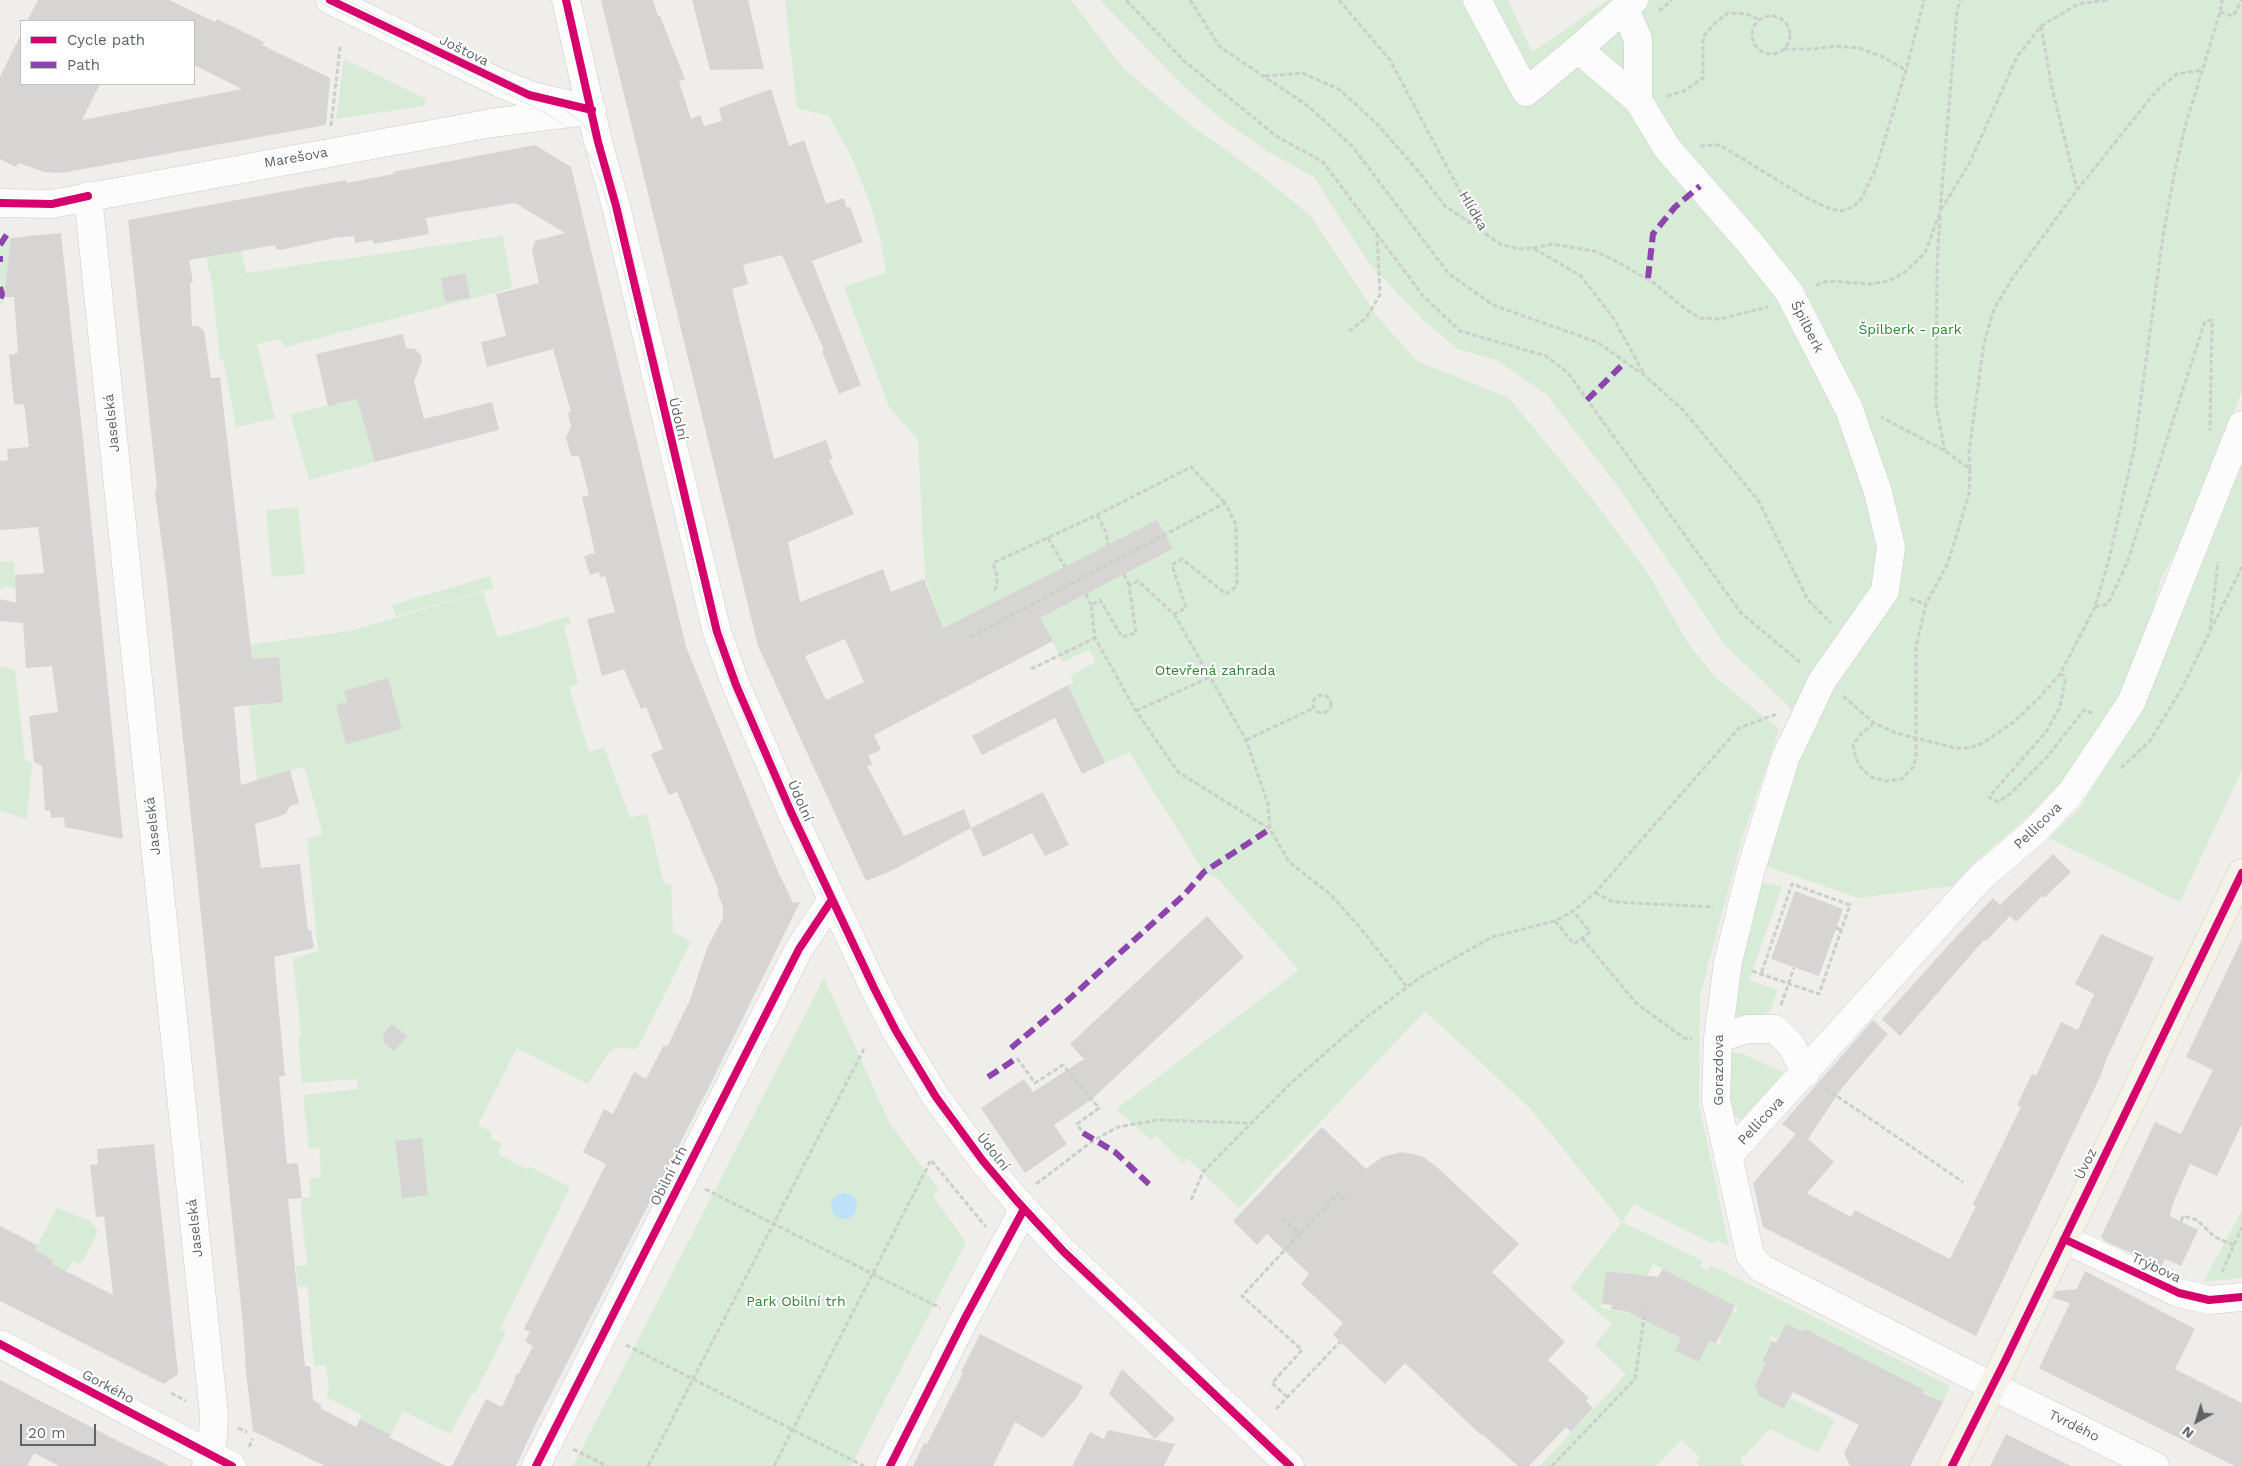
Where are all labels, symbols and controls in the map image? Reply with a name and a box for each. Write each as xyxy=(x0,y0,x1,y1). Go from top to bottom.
legend xyxy=(20,20,195,85)
text: Cycle path xyxy=(67,31,145,49)
street label: Joštova xyxy=(437,32,491,70)
text: Path xyxy=(67,56,100,74)
street label: Marešova xyxy=(263,144,329,172)
street label: Hlídka xyxy=(1455,188,1491,234)
street label: Špilberk xyxy=(1787,298,1827,356)
park label: Špilberk - park xyxy=(1858,322,1962,338)
street label: Jaselská xyxy=(101,393,123,453)
street label: Údolní xyxy=(665,396,691,442)
park label: Otevřená zahrada xyxy=(1155,663,1275,679)
street label: Údolní xyxy=(783,778,817,824)
street label: Jaselská xyxy=(142,796,164,856)
street label: Pellicova xyxy=(2011,799,2065,853)
street label: Gorazdova xyxy=(1711,1034,1727,1106)
street label: Pellicova xyxy=(1734,1093,1788,1149)
street label: Údolní xyxy=(973,1130,1013,1174)
street label: Obilní trh xyxy=(647,1143,691,1209)
street label: Úvoz xyxy=(2071,1146,2101,1182)
street label: Jaselská xyxy=(184,1198,206,1258)
street label: Trýbova xyxy=(2129,1249,2183,1287)
park label: Park Obilní trh xyxy=(746,1294,846,1310)
street label: Gorkého xyxy=(79,1366,137,1408)
north arrow xyxy=(2172,1396,2222,1446)
street label: Tvrdého xyxy=(2046,1407,2102,1445)
scale bar xyxy=(22,1414,99,1446)
text: N xyxy=(2178,1423,2197,1442)
text: 20 m xyxy=(28,1424,66,1442)

